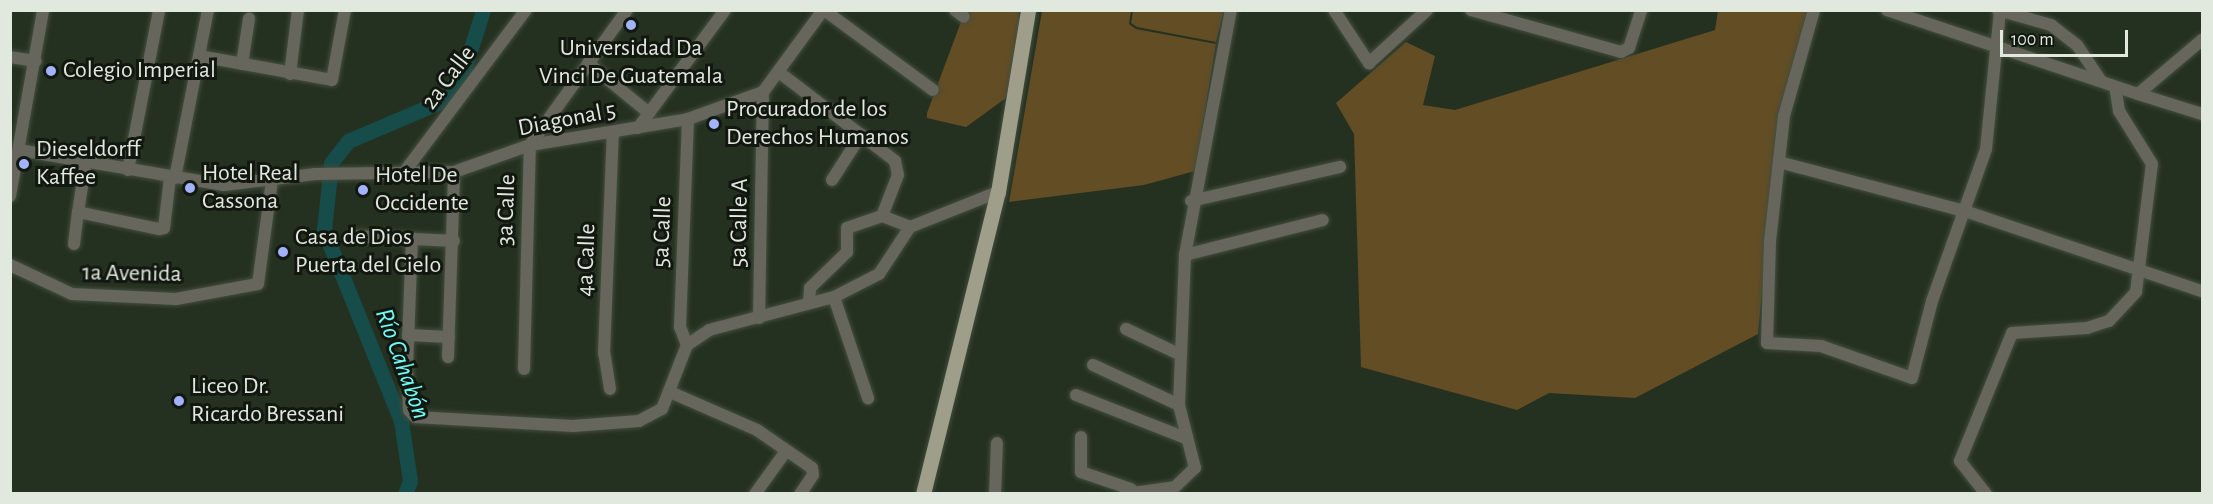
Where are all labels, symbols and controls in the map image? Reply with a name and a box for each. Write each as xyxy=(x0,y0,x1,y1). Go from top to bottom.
marker: Universidad Da Vinci De Guatemala xyxy=(624,18,638,32)
scale bar xyxy=(2003,18,2130,56)
text: 100 m xyxy=(2011,31,2054,49)
place label: Universidad Da Vinci De Guatemala xyxy=(539,35,723,91)
street label: 2a Calle xyxy=(416,40,482,116)
place label: Colegio Imperial xyxy=(63,57,216,85)
marker: Colegio Imperial xyxy=(44,64,58,78)
street label: Diagonal 5 xyxy=(516,96,618,144)
place label: Procurador de los Derechos Humanos xyxy=(726,96,909,152)
marker: Procurador de los Derechos Humanos xyxy=(707,117,721,131)
place label: Dieseldorff Kaffee xyxy=(36,136,140,192)
marker: Dieseldorff Kaffee xyxy=(17,157,31,171)
place label: Hotel Real Cassona xyxy=(202,160,299,216)
place label: Hotel De Occidente xyxy=(375,162,469,218)
street label: 3a Calle xyxy=(491,174,523,246)
street label: 5a Calle A xyxy=(725,178,755,268)
marker: Hotel Real Cassona xyxy=(183,181,197,195)
marker: Hotel De Occidente xyxy=(356,183,370,197)
street label: 5a Calle xyxy=(647,196,679,268)
street label: 4a Calle xyxy=(571,223,603,297)
place label: Casa de Dios Puerta del Cielo xyxy=(295,224,441,280)
marker: Casa de Dios Puerta del Cielo xyxy=(276,245,290,259)
street label: 1a Avenida xyxy=(82,259,182,289)
water label: Río Cahabón xyxy=(368,304,436,424)
place label: Liceo Dr. Ricardo Bressani xyxy=(191,373,344,429)
marker: Liceo Dr. Ricardo Bressani xyxy=(172,394,186,408)

